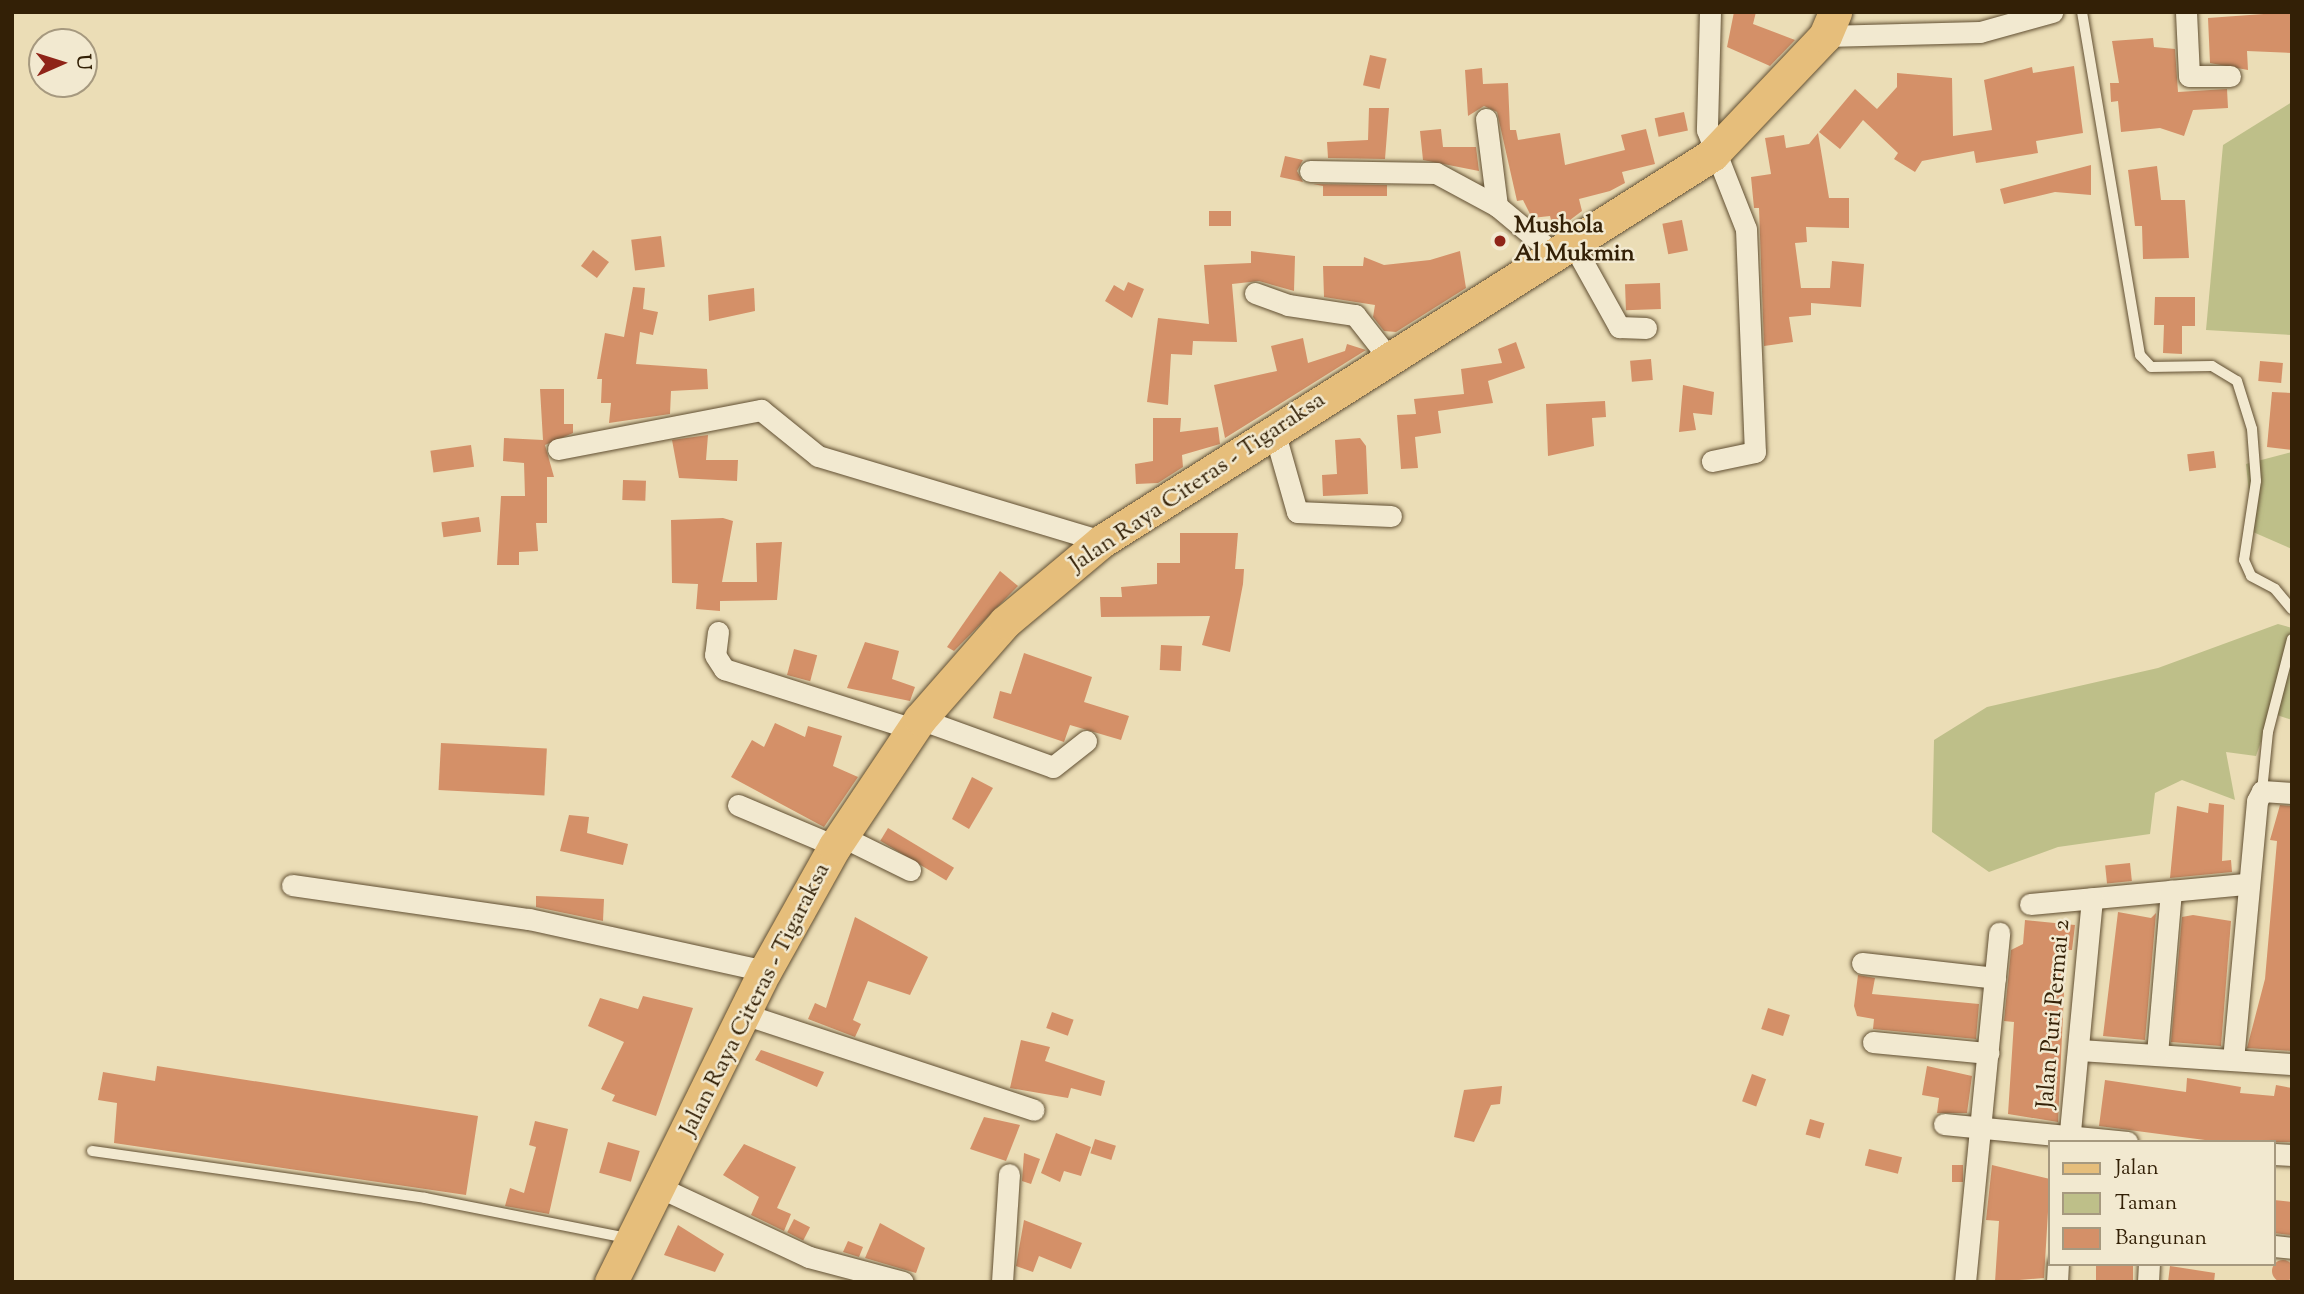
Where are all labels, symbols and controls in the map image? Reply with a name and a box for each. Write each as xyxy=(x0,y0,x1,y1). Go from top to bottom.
north arrow xyxy=(28,28,98,98)
text: U xyxy=(69,54,96,70)
place label: Mushola Al Mukmin xyxy=(1514,213,1635,269)
marker: Mushola Al Mukmin xyxy=(1492,233,1508,249)
street label: Jalan Raya Citeras - Tigaraksa xyxy=(1065,386,1331,580)
street label: Jalan Raya Citeras - Tigaraksa xyxy=(674,859,838,1141)
street label: Jalan Puri Permai 2 xyxy=(2032,918,2078,1110)
legend xyxy=(2048,1140,2276,1266)
text: Jalan xyxy=(2115,1154,2159,1184)
text: Taman xyxy=(2115,1189,2177,1219)
text: Bangunan xyxy=(2115,1224,2207,1254)

